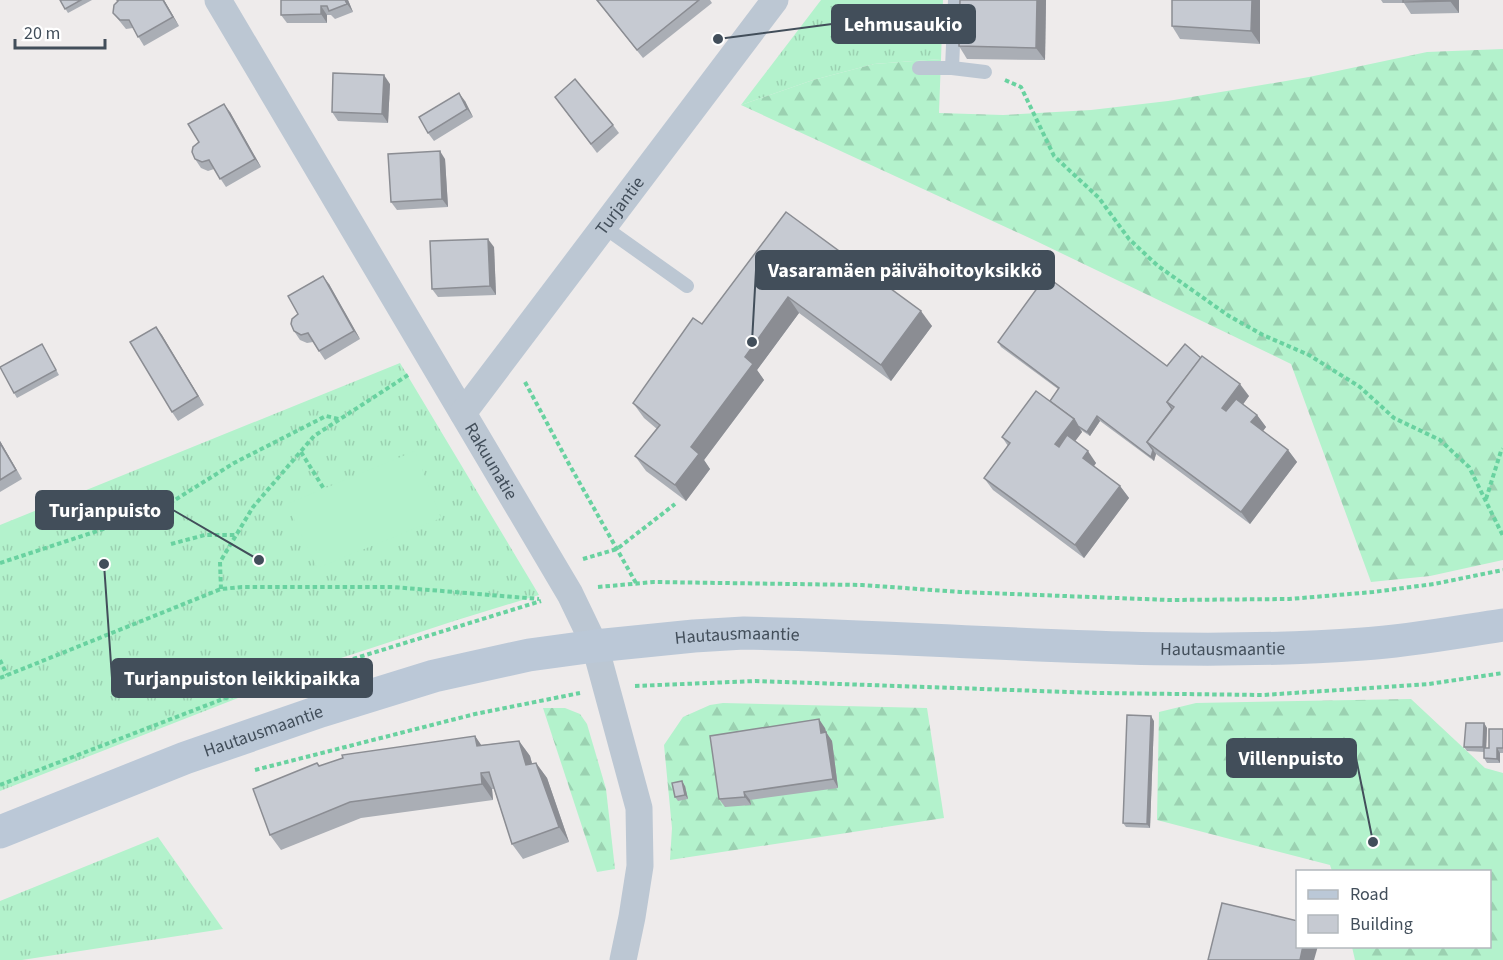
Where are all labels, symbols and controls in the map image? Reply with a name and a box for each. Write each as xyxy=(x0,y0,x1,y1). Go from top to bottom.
callout: Lehmusaukio xyxy=(832,5,975,43)
text: Lehmusaukio xyxy=(844,11,962,39)
scale bar xyxy=(15,12,105,50)
text: 20 m xyxy=(24,21,60,46)
street label: Turjantie xyxy=(589,171,650,240)
callout: Vasaramäen päivähoitoyksikkö xyxy=(756,251,1054,289)
text: Vasaramäen päivähoitoyksikkö xyxy=(767,257,1042,285)
street label: Rakuunatie xyxy=(459,418,524,504)
callout: Turjanpuisto xyxy=(36,491,173,529)
text: Turjanpuisto xyxy=(49,497,161,525)
street label: Hautausmaantie xyxy=(673,620,800,650)
street label: Hautausmaantie xyxy=(1160,636,1286,662)
callout: Turjanpuiston leikkipaikka xyxy=(112,659,372,697)
text: Turjanpuiston leikkipaikka xyxy=(124,665,360,693)
street label: Hautausmaantie xyxy=(200,699,327,763)
callout: Villenpuisto xyxy=(1227,739,1356,777)
text: Villenpuisto xyxy=(1237,745,1344,773)
legend xyxy=(1296,870,1491,948)
text: Road xyxy=(1350,882,1389,907)
text: Building xyxy=(1350,912,1413,937)

